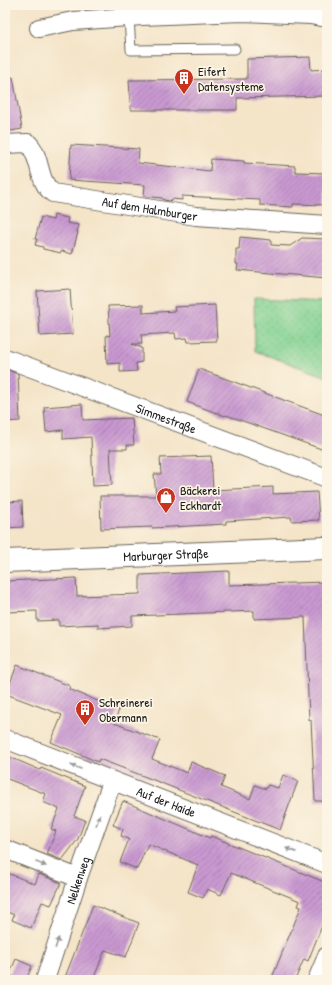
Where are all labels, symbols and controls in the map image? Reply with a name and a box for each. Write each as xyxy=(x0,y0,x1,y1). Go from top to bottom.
place label: Eifert Datensysteme xyxy=(198,62,264,95)
building icon: Eifert Datensysteme xyxy=(173,67,195,95)
street label: Auf dem Halmburger xyxy=(101,192,199,225)
street label: Simmestraße xyxy=(133,399,199,438)
place label: Bäckerei Eckhardt xyxy=(180,481,222,514)
shop icon: Bäckerei Eckhardt xyxy=(155,486,177,514)
street label: Marburger Straße xyxy=(123,544,209,565)
place label: Schreinerei Obermann xyxy=(99,693,153,726)
building icon: Schreinerei Obermann xyxy=(74,698,96,726)
one-way arrow xyxy=(69,764,81,770)
street label: Auf der Haide xyxy=(134,782,198,821)
one-way arrow xyxy=(96,813,102,825)
one-way arrow xyxy=(284,847,296,853)
street label: Nelkenweg xyxy=(61,854,94,906)
one-way arrow xyxy=(36,861,48,867)
one-way arrow xyxy=(54,937,60,949)

